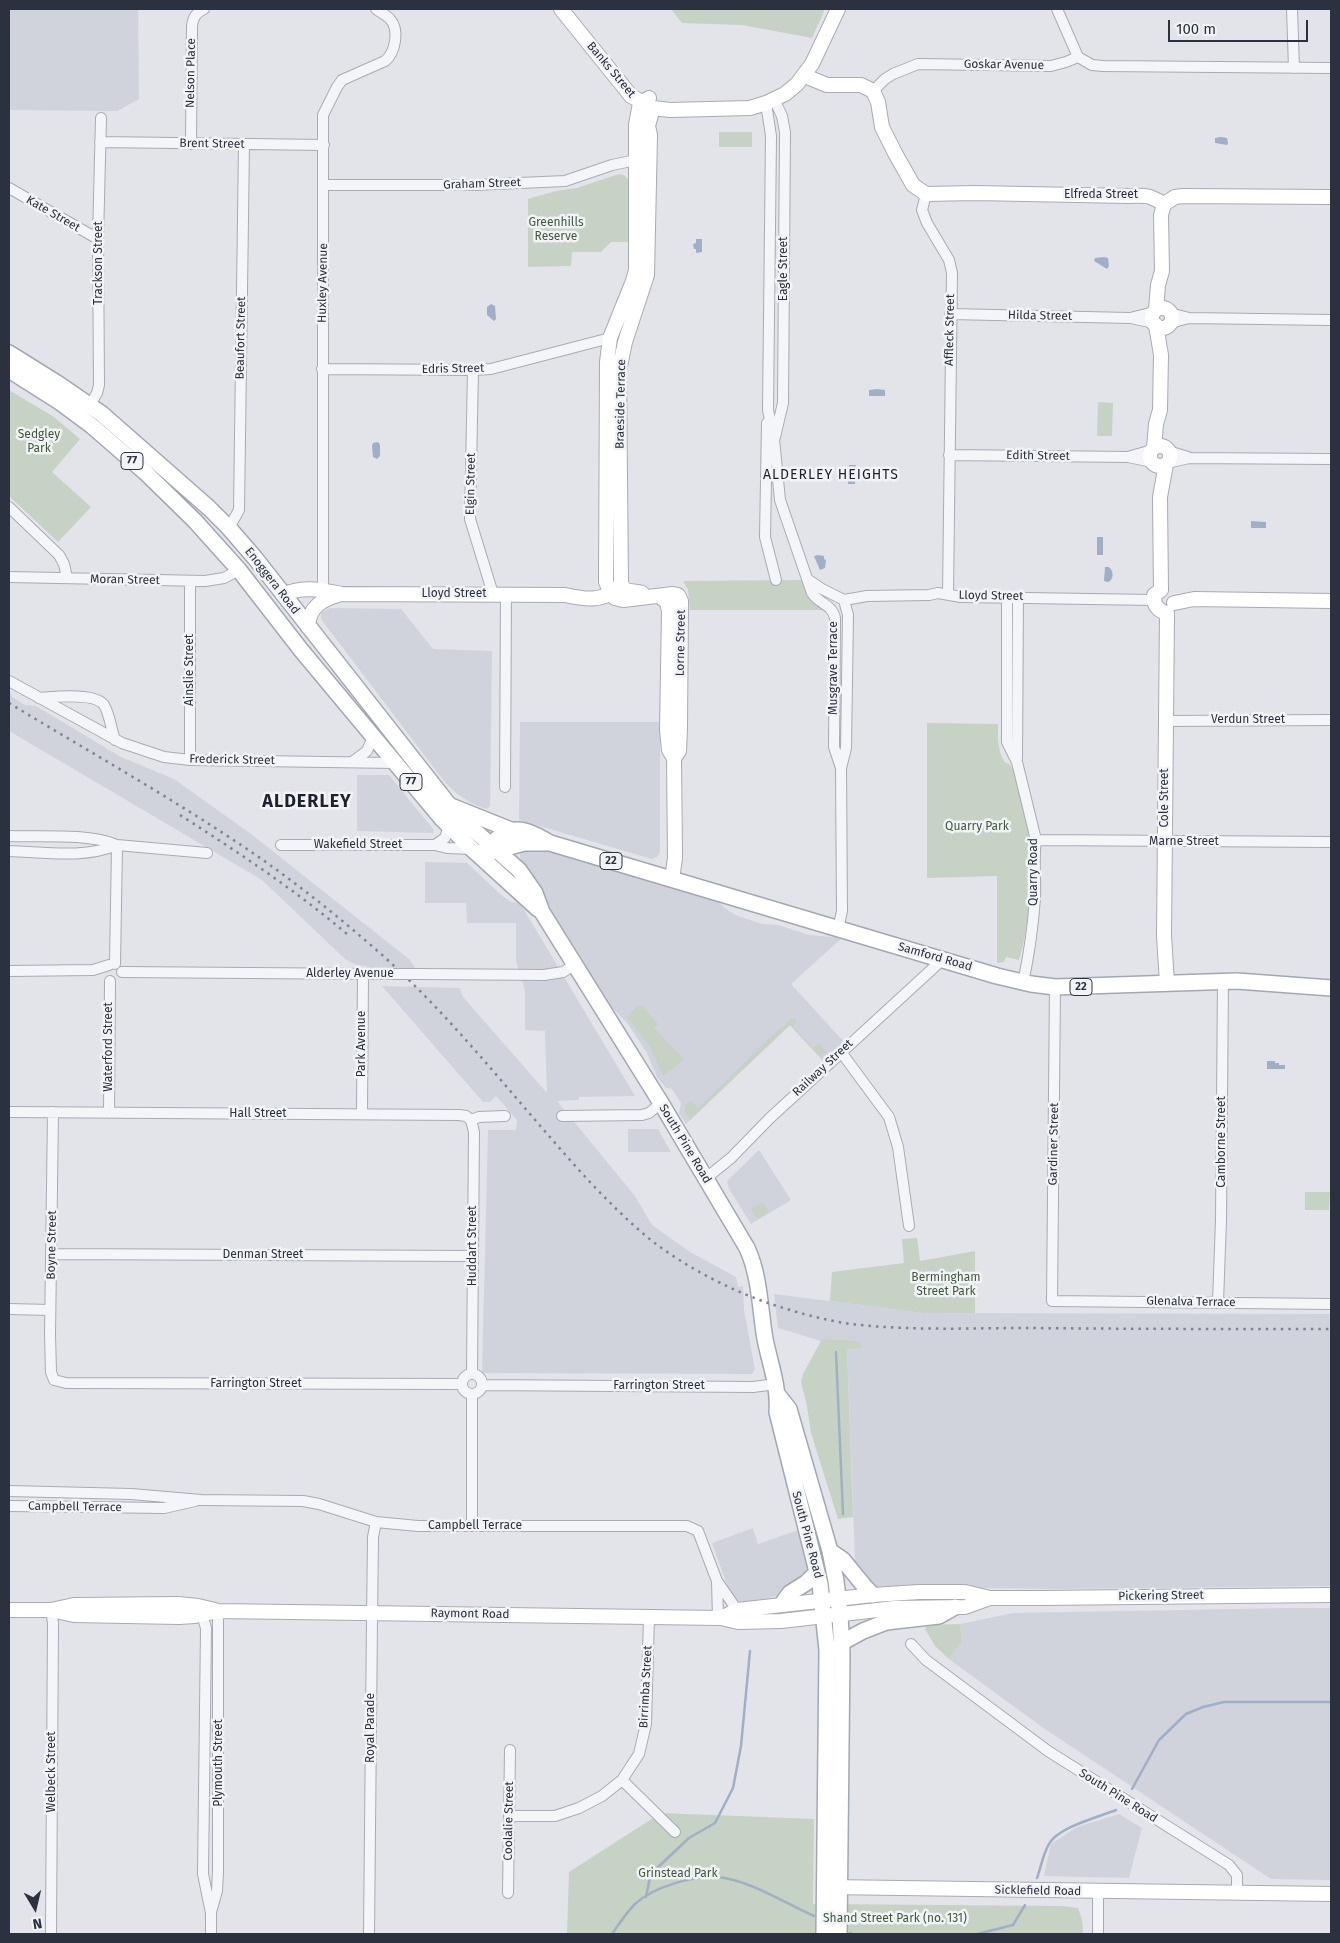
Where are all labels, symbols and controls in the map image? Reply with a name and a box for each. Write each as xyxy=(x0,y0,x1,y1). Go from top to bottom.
scale bar xyxy=(1170,10,1310,42)
text: 100 m xyxy=(1176,20,1216,38)
street label: Nelson Place xyxy=(183,38,199,108)
street label: Banks Street xyxy=(584,39,638,101)
street label: Goskar Avenue xyxy=(964,57,1044,73)
street label: Brent Street xyxy=(179,136,245,152)
street label: Graham Street xyxy=(443,175,521,193)
street label: Elfreda Street xyxy=(1064,188,1138,202)
street label: Kate Street xyxy=(23,193,83,235)
park label: Greenhills Reserve xyxy=(528,216,584,244)
street label: Trackson Street xyxy=(92,221,106,305)
street label: Eagle Street xyxy=(777,237,791,301)
street label: Huxley Avenue xyxy=(315,243,331,323)
street label: Affleck Street xyxy=(942,294,958,366)
street label: Beaufort Street xyxy=(233,296,249,380)
street label: Hilda Street xyxy=(1008,308,1072,324)
street label: Braeside Terrace xyxy=(613,359,629,449)
street label: Edris Street xyxy=(422,361,484,377)
park label: Sedgley Park xyxy=(18,428,60,456)
street label: Edith Street xyxy=(1006,448,1070,464)
road number: 77 xyxy=(121,452,143,470)
street label: Elgin Street xyxy=(463,453,479,515)
district label: ALDERLEY HEIGHTS xyxy=(761,467,901,483)
street label: Enoggera Road xyxy=(241,545,303,617)
street label: Moran Street xyxy=(90,572,160,588)
street label: Lloyd Street xyxy=(421,587,487,601)
street label: Lloyd Street xyxy=(958,588,1024,604)
street label: Lorne Street xyxy=(673,610,689,676)
street label: Musgrave Terrace xyxy=(827,621,841,715)
street label: Ainslie Street xyxy=(183,634,197,706)
street label: Verdun Street xyxy=(1211,713,1285,727)
street label: Frederick Street xyxy=(189,752,275,768)
street label: Cole Street xyxy=(1158,768,1172,828)
road number: 77 xyxy=(400,774,422,790)
district label: ALDERLEY xyxy=(261,791,353,813)
park label: Quarry Park xyxy=(945,820,1009,834)
street label: Marne Street xyxy=(1149,835,1219,849)
street label: Wakefield Street xyxy=(314,838,402,852)
street label: Quarry Road xyxy=(1027,838,1041,906)
road number: 22 xyxy=(600,852,622,869)
street label: Samford Road xyxy=(896,940,974,974)
street label: Alderley Avenue xyxy=(306,967,394,981)
road number: 22 xyxy=(1070,979,1092,996)
street label: Waterford Street xyxy=(102,1002,116,1092)
street label: Park Avenue xyxy=(355,1011,369,1077)
street label: Railway Street xyxy=(790,1036,856,1100)
street label: Camborne Street xyxy=(1215,1096,1229,1188)
street label: South Pine Road xyxy=(656,1102,714,1186)
street label: Gardiner Street xyxy=(1046,1102,1062,1186)
street label: Hall Street xyxy=(229,1107,287,1121)
street label: Huddart Street xyxy=(466,1206,480,1286)
street label: Boyne Street xyxy=(44,1210,60,1280)
street label: Denman Street xyxy=(223,1248,303,1262)
park label: Bermingham Street Park xyxy=(911,1271,981,1299)
street label: Glenalva Terrace xyxy=(1146,1294,1236,1310)
street label: Farrington Street xyxy=(210,1377,302,1391)
street label: Farrington Street xyxy=(613,1379,705,1393)
street label: South Pine Road xyxy=(788,1490,826,1580)
street label: Campbell Terrace xyxy=(28,1499,122,1515)
street label: Campbell Terrace xyxy=(428,1519,522,1533)
street label: Pickering Street xyxy=(1118,1588,1204,1604)
street label: Raymont Road xyxy=(430,1606,510,1622)
street label: Birrimba Street xyxy=(637,1645,655,1729)
street label: Royal Parade xyxy=(364,1693,378,1763)
street label: Plymouth Street xyxy=(212,1719,226,1807)
street label: Welbeck Street xyxy=(45,1731,59,1813)
street label: South Pine Road xyxy=(1076,1766,1160,1826)
street label: Coolalie Street xyxy=(501,1781,517,1861)
park label: Grinstead Park xyxy=(638,1867,718,1881)
north arrow xyxy=(10,1883,60,1933)
street label: Sicklefield Road xyxy=(995,1883,1081,1899)
park label: Shand Street Park (no. 131) xyxy=(823,1912,967,1926)
text: N xyxy=(32,1914,43,1932)

